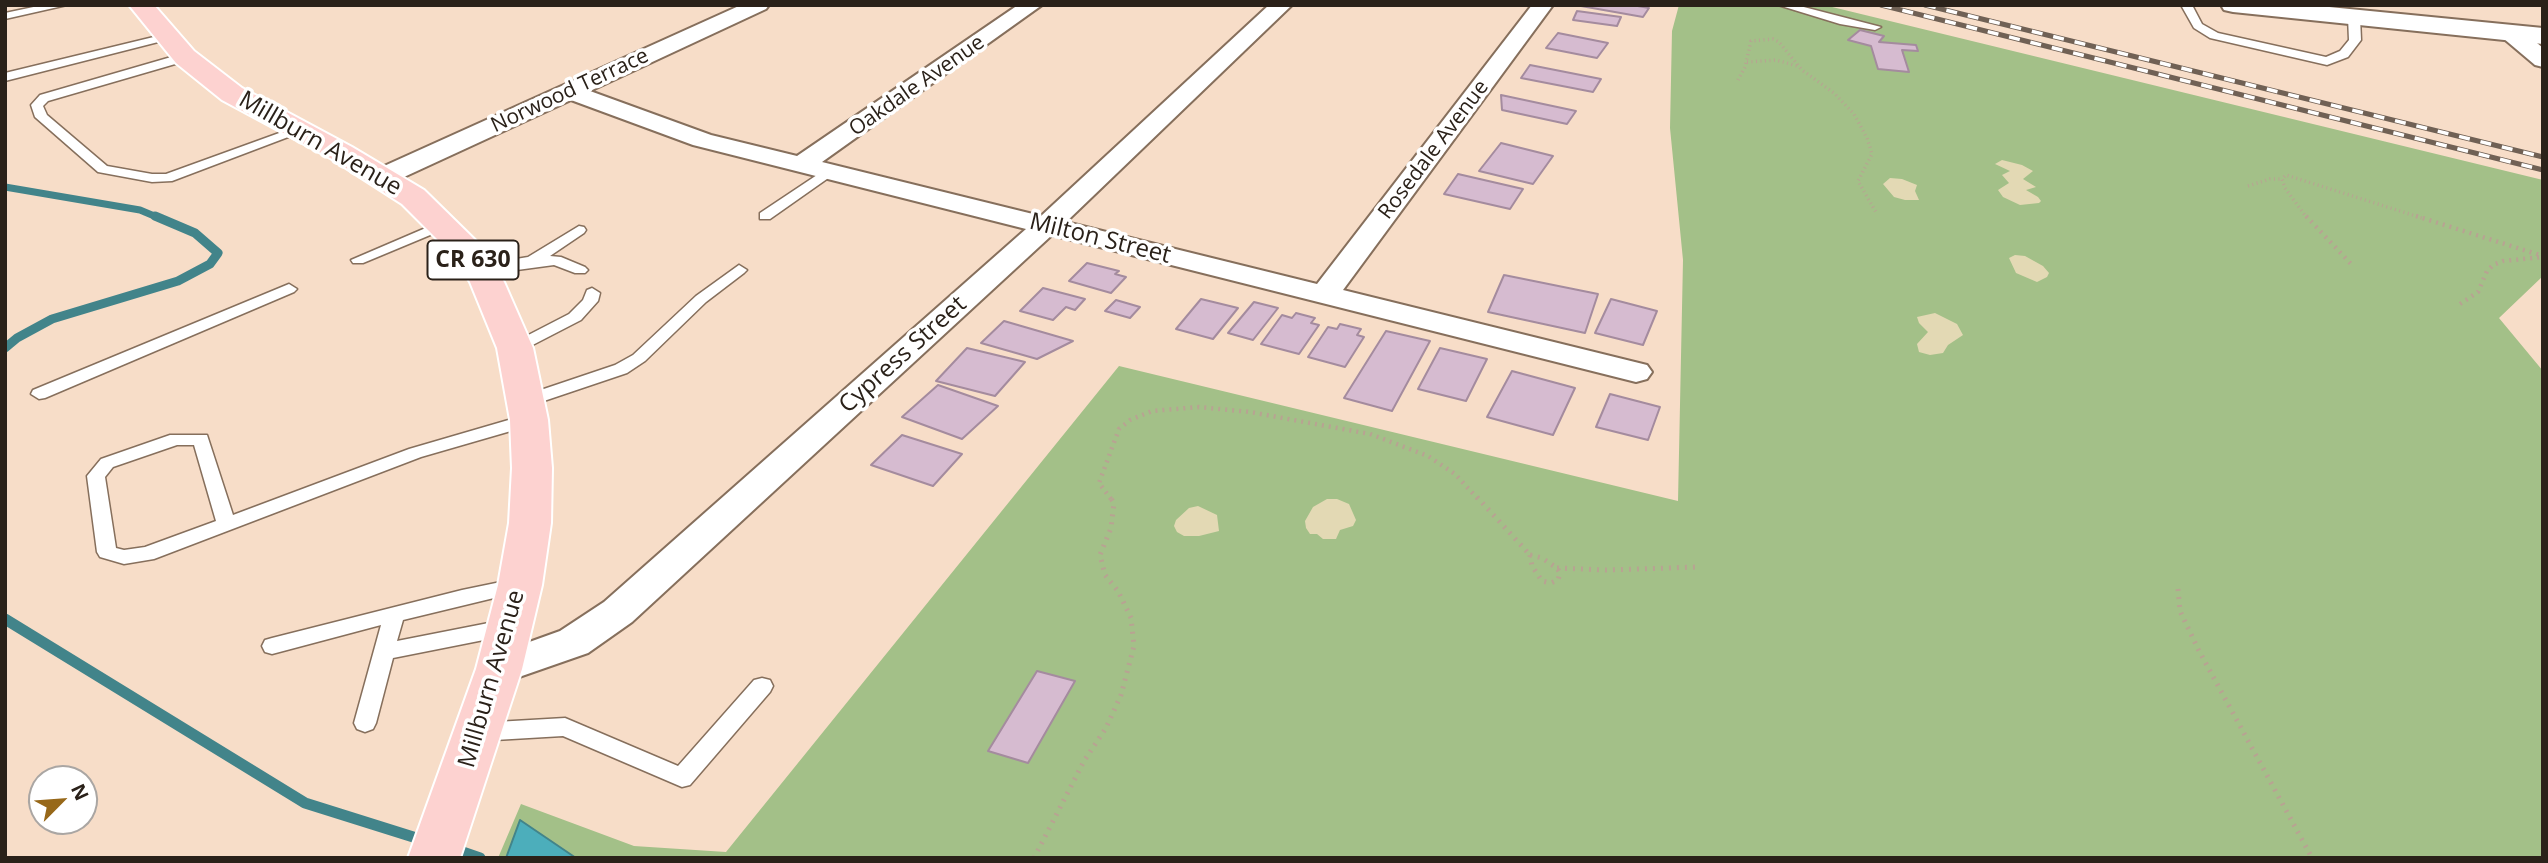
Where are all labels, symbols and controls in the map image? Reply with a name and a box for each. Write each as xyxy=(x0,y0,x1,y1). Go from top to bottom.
street label: Oakdale Avenue xyxy=(845,30,989,142)
street label: Norwood Terrace xyxy=(487,43,653,139)
street label: Rosedale Avenue xyxy=(1374,76,1494,224)
street label: Millburn Avenue xyxy=(233,86,407,202)
street label: Milton Street xyxy=(1026,208,1174,270)
road number: CR 630 xyxy=(428,241,518,280)
street label: Cypress Street xyxy=(833,290,973,420)
street label: Millburn Avenue xyxy=(453,587,531,771)
north arrow xyxy=(28,765,98,835)
text: N xyxy=(65,779,95,804)

